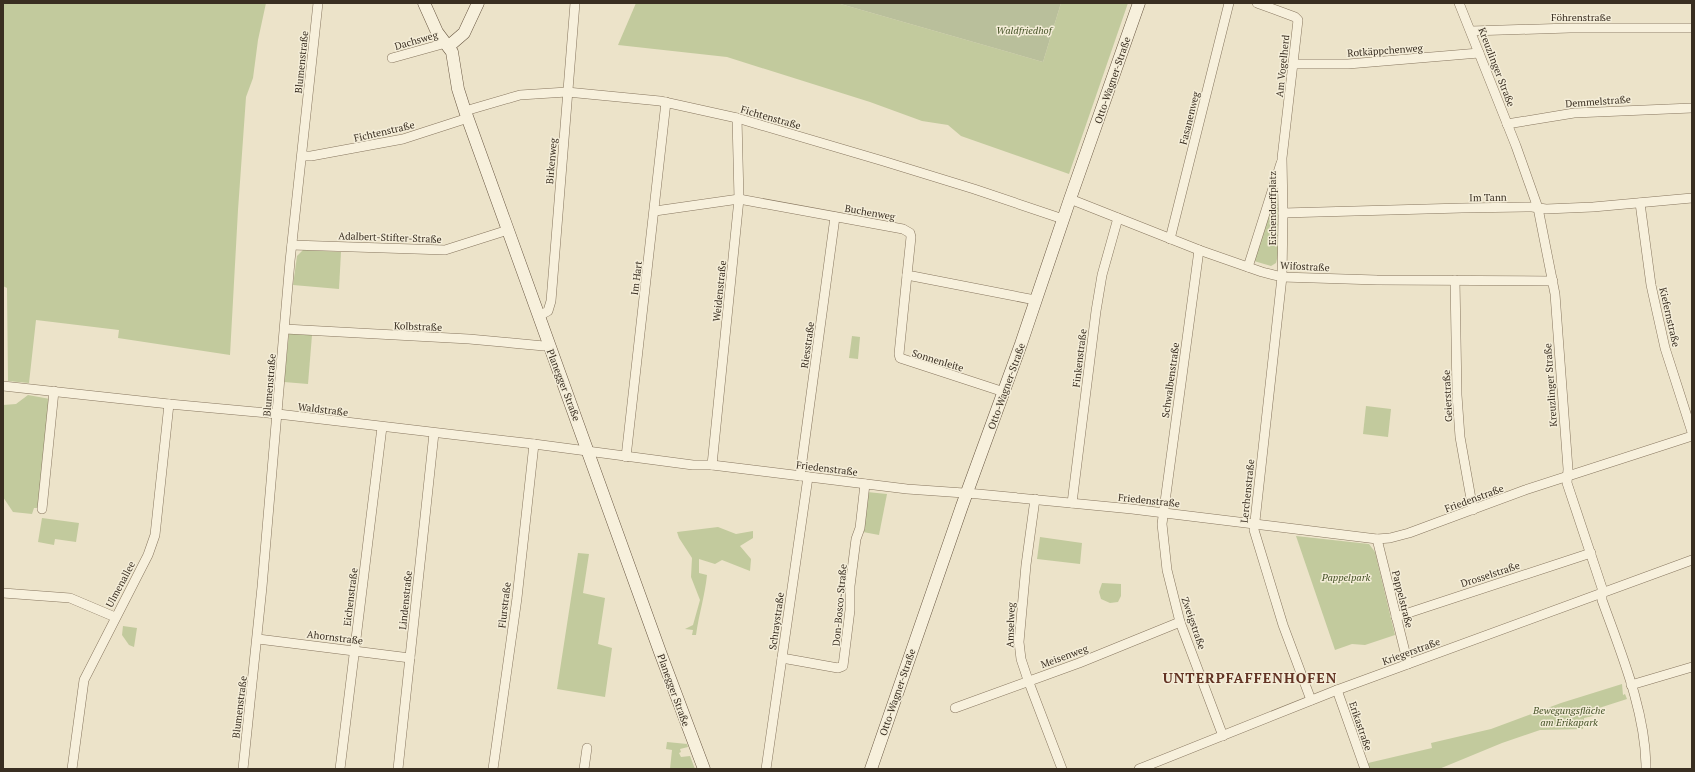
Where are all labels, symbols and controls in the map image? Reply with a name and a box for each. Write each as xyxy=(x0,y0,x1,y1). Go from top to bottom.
street label: Föhrenstraße xyxy=(1551,11,1611,24)
park label: Waldfriedhof xyxy=(996,24,1054,37)
street label: Kreuzlinger Straße xyxy=(1475,26,1518,109)
street label: Dachsweg xyxy=(393,28,440,53)
street label: Blumenstraße xyxy=(292,30,311,94)
street label: Am Vogelherd xyxy=(1273,34,1292,98)
street label: Otto-Wagner-Straße xyxy=(1091,35,1133,125)
street label: Rotkäppchenweg xyxy=(1347,41,1424,60)
street label: Fasanenweg xyxy=(1177,90,1203,146)
street label: Demmelstraße xyxy=(1565,93,1631,110)
street label: Fichtenstraße xyxy=(739,103,802,132)
street label: Fichtenstraße xyxy=(352,118,416,145)
street label: Birkenweg xyxy=(543,137,560,185)
street label: Eichendorffplatz xyxy=(1266,171,1279,245)
street label: Im Tann xyxy=(1469,191,1507,204)
street label: Buchenweg xyxy=(844,202,897,223)
street label: Adalbert-Stifter-Straße xyxy=(338,229,442,246)
street label: Wifostraße xyxy=(1280,259,1330,274)
street label: Im Hart xyxy=(628,260,645,296)
street label: Weidenstraße xyxy=(710,260,729,322)
street label: Kiefernstraße xyxy=(1656,286,1683,348)
street label: Kolbstraße xyxy=(394,319,442,334)
street label: Riesstraße xyxy=(798,321,817,369)
street label: Finkenstraße xyxy=(1069,328,1090,388)
street label: Otto-Wagner-Straße xyxy=(985,341,1028,431)
street label: Schwalbenstraße xyxy=(1159,342,1182,419)
street label: Kreuzlinger Straße xyxy=(1541,343,1560,427)
street label: Sonnenleite xyxy=(910,346,965,375)
street label: Planegger Straße xyxy=(544,347,583,423)
street label: Blumenstraße xyxy=(260,353,279,417)
street label: Geierstraße xyxy=(1440,370,1455,422)
street label: Waldstraße xyxy=(297,400,349,419)
street label: Friedenstraße xyxy=(795,458,859,479)
street label: Lerchenstraße xyxy=(1238,458,1257,524)
street label: Friedenstraße xyxy=(1443,482,1506,515)
street label: Friedenstraße xyxy=(1117,491,1181,510)
street label: Ulmenallee xyxy=(103,559,138,610)
street label: Drosselstraße xyxy=(1459,559,1521,590)
street label: Don-Bosco-Straße xyxy=(829,563,850,647)
street label: Eichenstraße xyxy=(340,567,361,627)
street label: Pappelstraße xyxy=(1389,569,1416,629)
street label: Lindenstraße xyxy=(396,570,415,630)
park label: Pappelpark xyxy=(1321,571,1371,584)
street label: Flurstraße xyxy=(495,581,514,629)
street label: Schraystraße xyxy=(766,591,787,651)
street label: Zweigstraße xyxy=(1178,595,1209,651)
street label: Amselweg xyxy=(1003,601,1018,648)
street label: Ahornstraße xyxy=(306,628,364,647)
street label: Kriegerstraße xyxy=(1380,635,1442,668)
street label: Meisenweg xyxy=(1039,642,1090,671)
street label: Otto-Wagner-Straße xyxy=(876,647,918,737)
street label: Planegger Straße xyxy=(654,652,693,728)
district label: UNTERPFAFFENHOFEN xyxy=(1163,668,1337,687)
street label: Blumenstraße xyxy=(229,675,250,739)
street label: Erikastraße xyxy=(1346,700,1375,753)
park label: Bewegungsfläche am Erikapark xyxy=(1532,704,1605,729)

